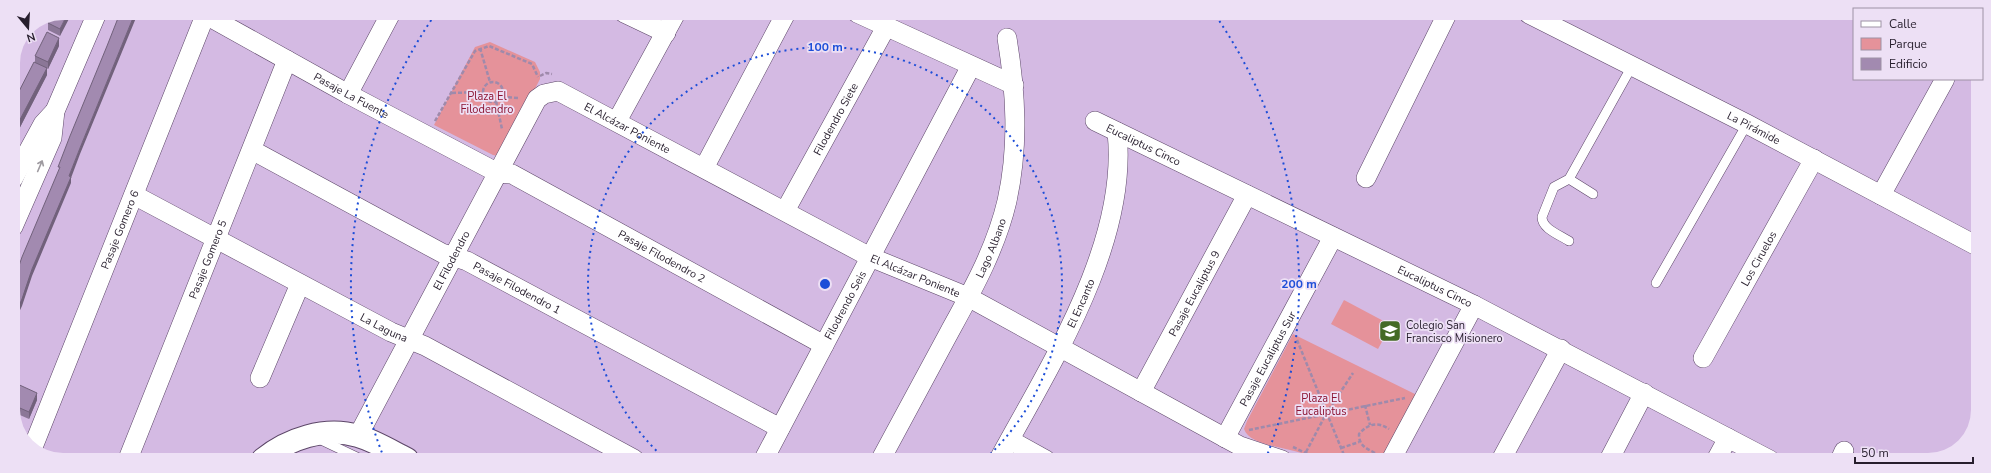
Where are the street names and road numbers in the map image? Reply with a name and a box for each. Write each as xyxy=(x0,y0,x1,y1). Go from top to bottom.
street label: Pasaje La Fuente xyxy=(311,69,391,122)
street label: Filodendro Siete xyxy=(810,80,862,158)
street label: El Alcázar Poniente xyxy=(581,99,673,157)
street label: La Pirámide xyxy=(1724,108,1783,148)
street label: Eucaliptus Cinco xyxy=(1104,121,1183,170)
street label: Pasaje Gomero 6 xyxy=(98,188,143,272)
street label: Pasaje Gomero 5 xyxy=(186,217,231,301)
street label: Lago Albano xyxy=(972,217,1010,281)
street label: Pasaje Filodendro 2 xyxy=(615,227,708,287)
street label: El Filodendro xyxy=(430,228,474,293)
street label: Los Ciruelos xyxy=(1738,229,1780,289)
street label: Pasaje Eucaliptus 9 xyxy=(1165,248,1224,339)
street label: El Alcázar Poniente xyxy=(868,251,963,301)
street label: Pasaje Filodendro 1 xyxy=(470,259,563,318)
street label: Eucaliptus Cinco xyxy=(1395,262,1475,311)
street label: Filodrendo Seis xyxy=(821,268,870,342)
street label: El Encanto xyxy=(1064,277,1099,330)
street label: Pasaje Eucaliptus Sur xyxy=(1236,309,1300,409)
street label: La Laguna xyxy=(357,310,410,346)

